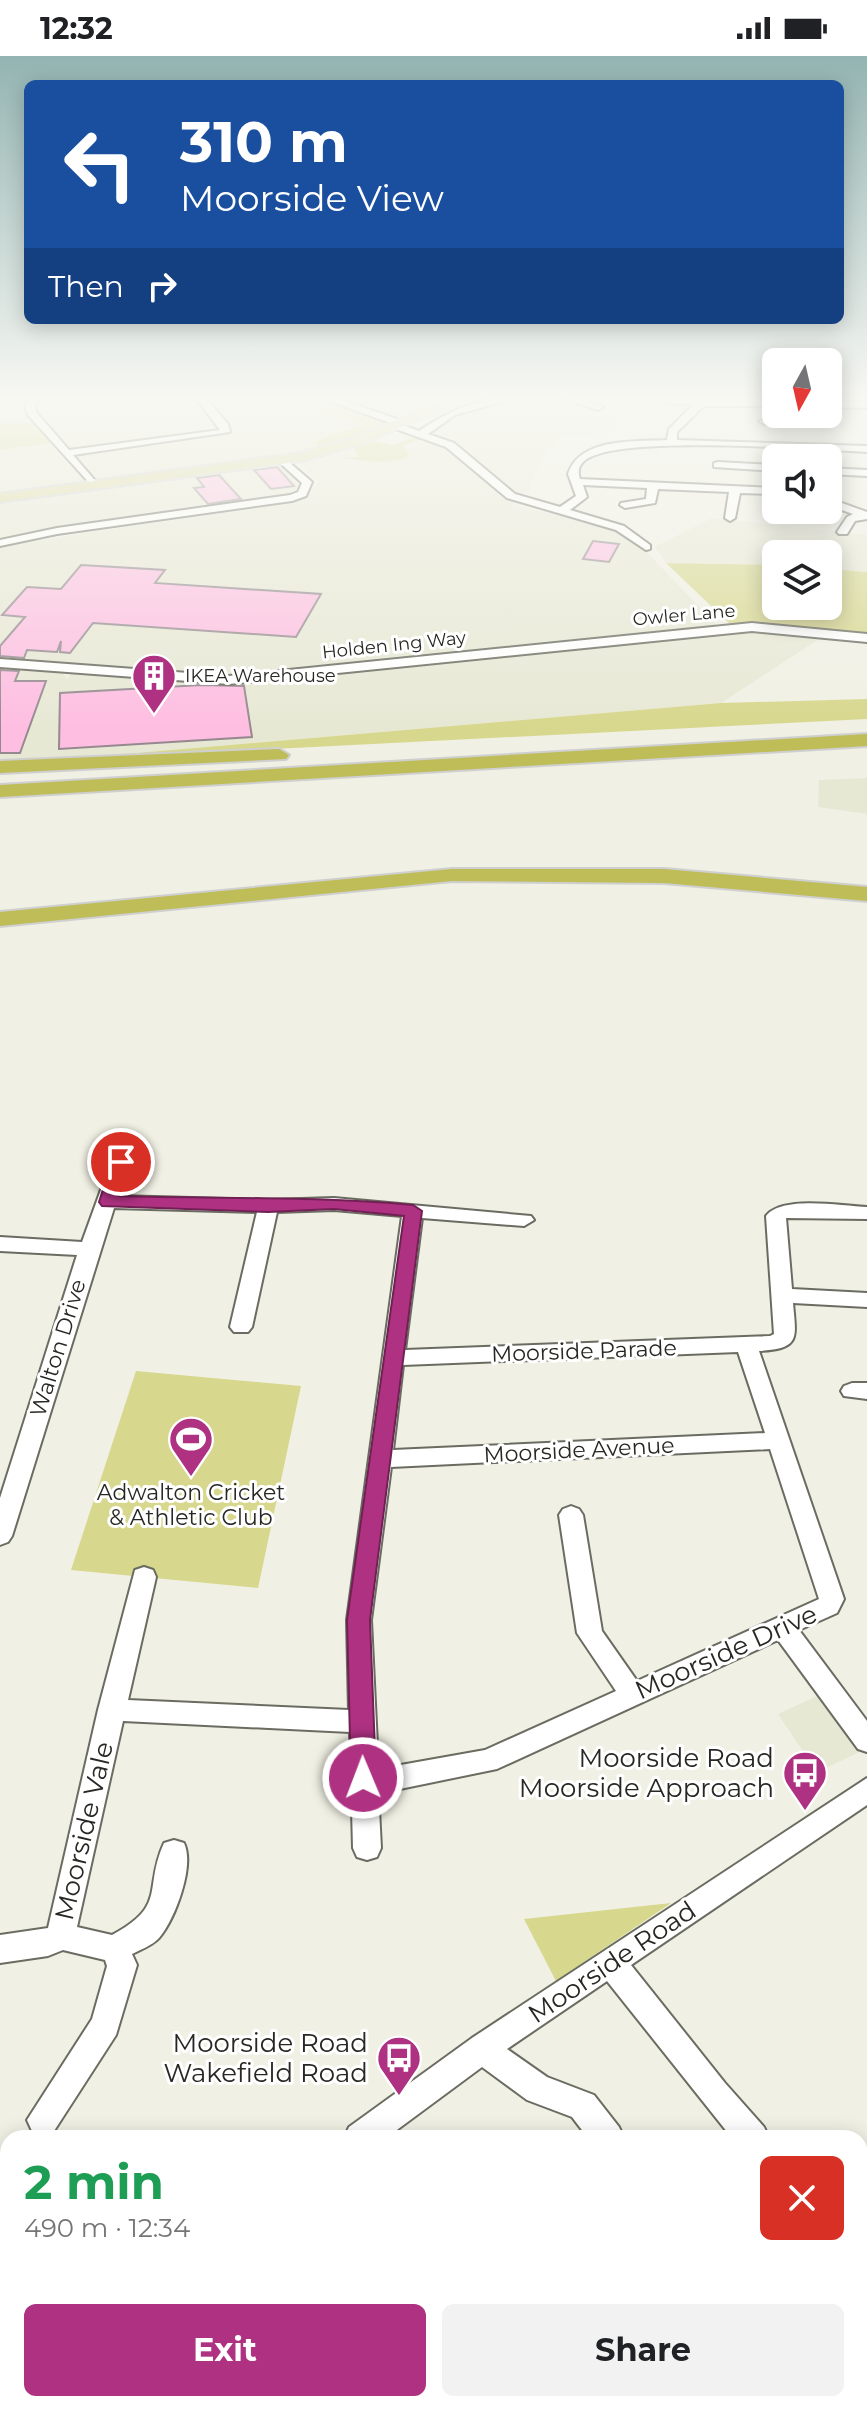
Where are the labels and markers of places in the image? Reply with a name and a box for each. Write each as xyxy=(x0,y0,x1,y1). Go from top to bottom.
building icon: IKEA Warehouse xyxy=(130,652,178,715)
place label: IKEA Warehouse xyxy=(185,665,336,687)
pin xyxy=(87,1128,155,1196)
sports icon: Adwalton Cricket & Athletic Club xyxy=(167,1415,215,1478)
place label: Adwalton Cricket & Athletic Club xyxy=(97,1479,285,1531)
place label: Moorside Road Moorside Approach xyxy=(519,1742,774,1804)
bus stop icon: Moorside Road Moorside Approach xyxy=(781,1749,829,1812)
place label: Moorside Road Wakefield Road xyxy=(164,2027,368,2089)
bus stop icon: Moorside Road Wakefield Road xyxy=(375,2034,423,2097)

